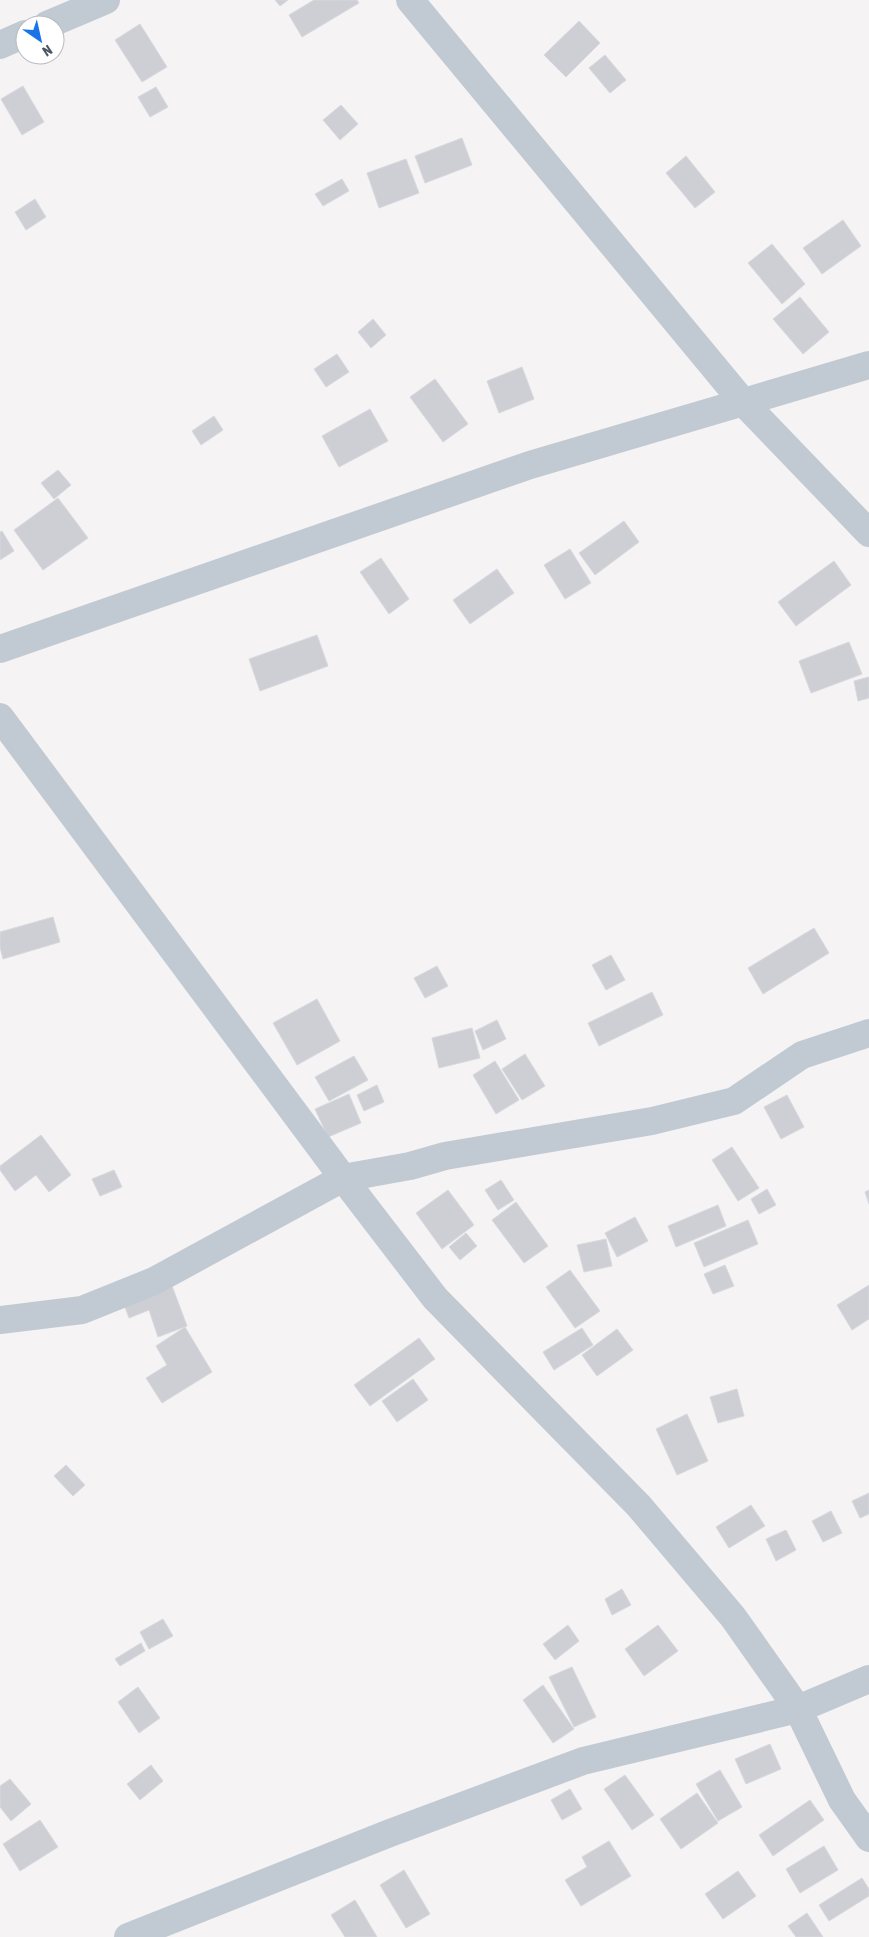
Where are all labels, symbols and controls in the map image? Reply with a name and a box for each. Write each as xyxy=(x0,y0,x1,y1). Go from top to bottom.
north arrow xyxy=(15,15,65,65)
text: N xyxy=(39,42,55,60)

